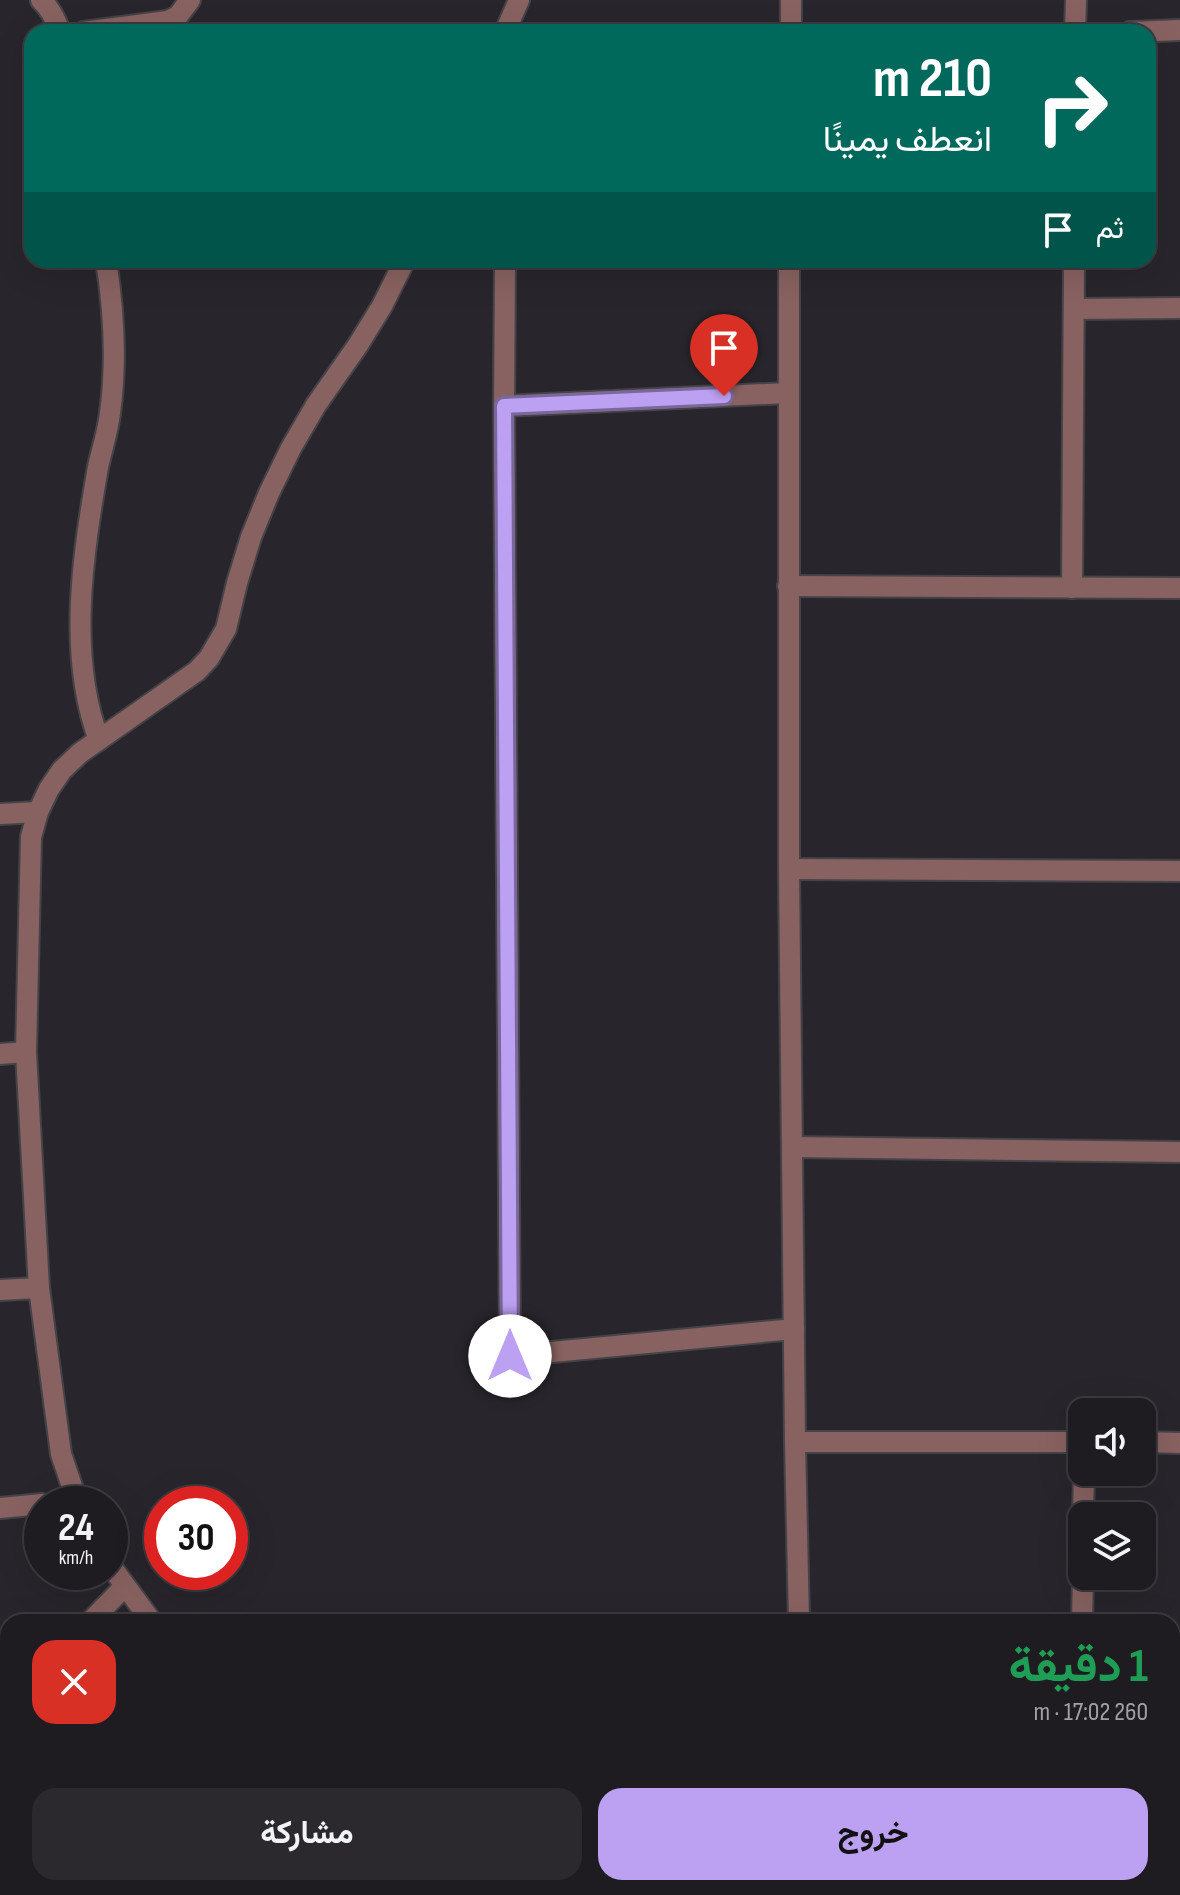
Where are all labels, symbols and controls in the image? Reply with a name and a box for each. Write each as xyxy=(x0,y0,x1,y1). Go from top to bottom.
text: 210 m xyxy=(873,46,992,113)
icon: right xyxy=(1020,56,1124,160)
text: انعطف يمينًا xyxy=(823,119,992,162)
icon: arrive xyxy=(1036,208,1080,252)
text: ثم xyxy=(1096,211,1124,247)
pin xyxy=(690,314,758,396)
icon: arrive xyxy=(702,326,746,370)
position arrow xyxy=(468,1314,552,1398)
map controls xyxy=(1068,1398,1156,1590)
button: sound xyxy=(1068,1398,1156,1486)
speed limit sign: 30 xyxy=(144,1486,248,1590)
button: layers xyxy=(1068,1502,1156,1590)
text: 24 xyxy=(58,1504,94,1552)
text: km/h xyxy=(59,1546,93,1570)
text: 1 دقيقة xyxy=(1009,1638,1148,1695)
button: close xyxy=(32,1640,116,1724)
text: 260 m · 17:02 xyxy=(1034,1697,1148,1728)
button: مشاركة xyxy=(32,1788,582,1880)
button: خروج xyxy=(598,1788,1148,1880)

